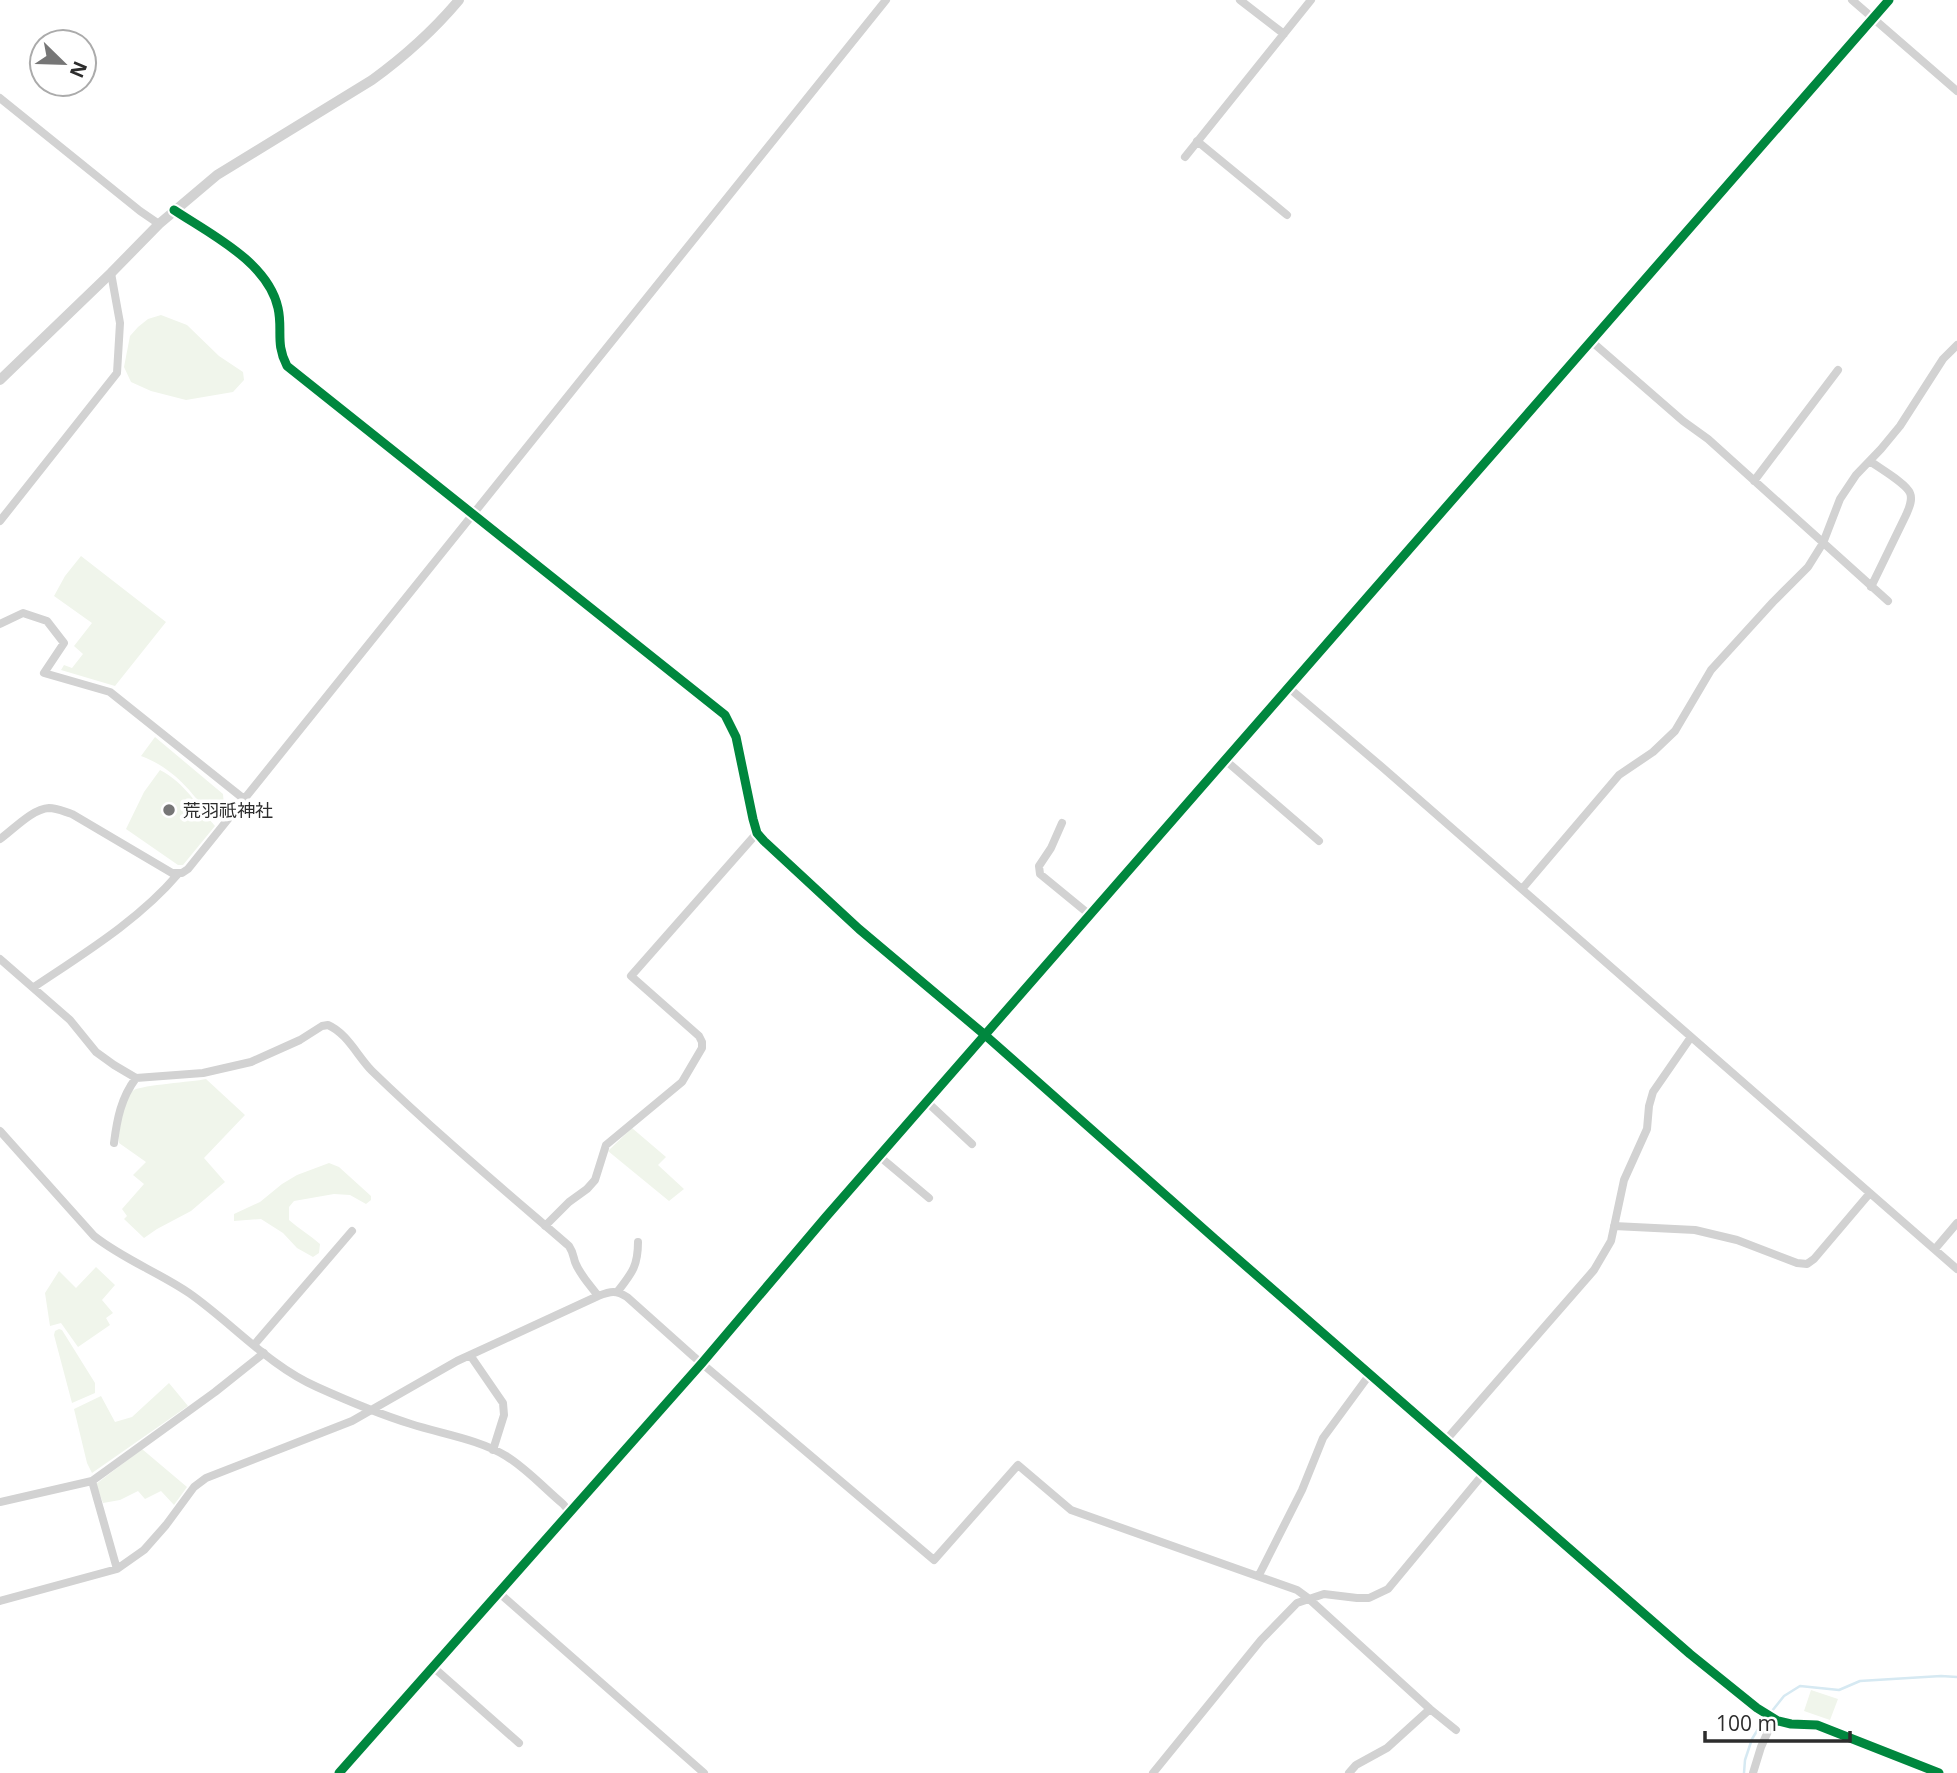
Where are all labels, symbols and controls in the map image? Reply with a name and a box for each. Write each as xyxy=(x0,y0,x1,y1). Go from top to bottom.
north arrow xyxy=(28,28,98,98)
text: N xyxy=(64,57,94,82)
place label: 荒羽祇神社 xyxy=(183,798,273,822)
marker: 荒羽祇神社 xyxy=(161,802,177,818)
scale bar xyxy=(1705,1700,1850,1744)
text: 100 m xyxy=(1716,1709,1777,1737)

